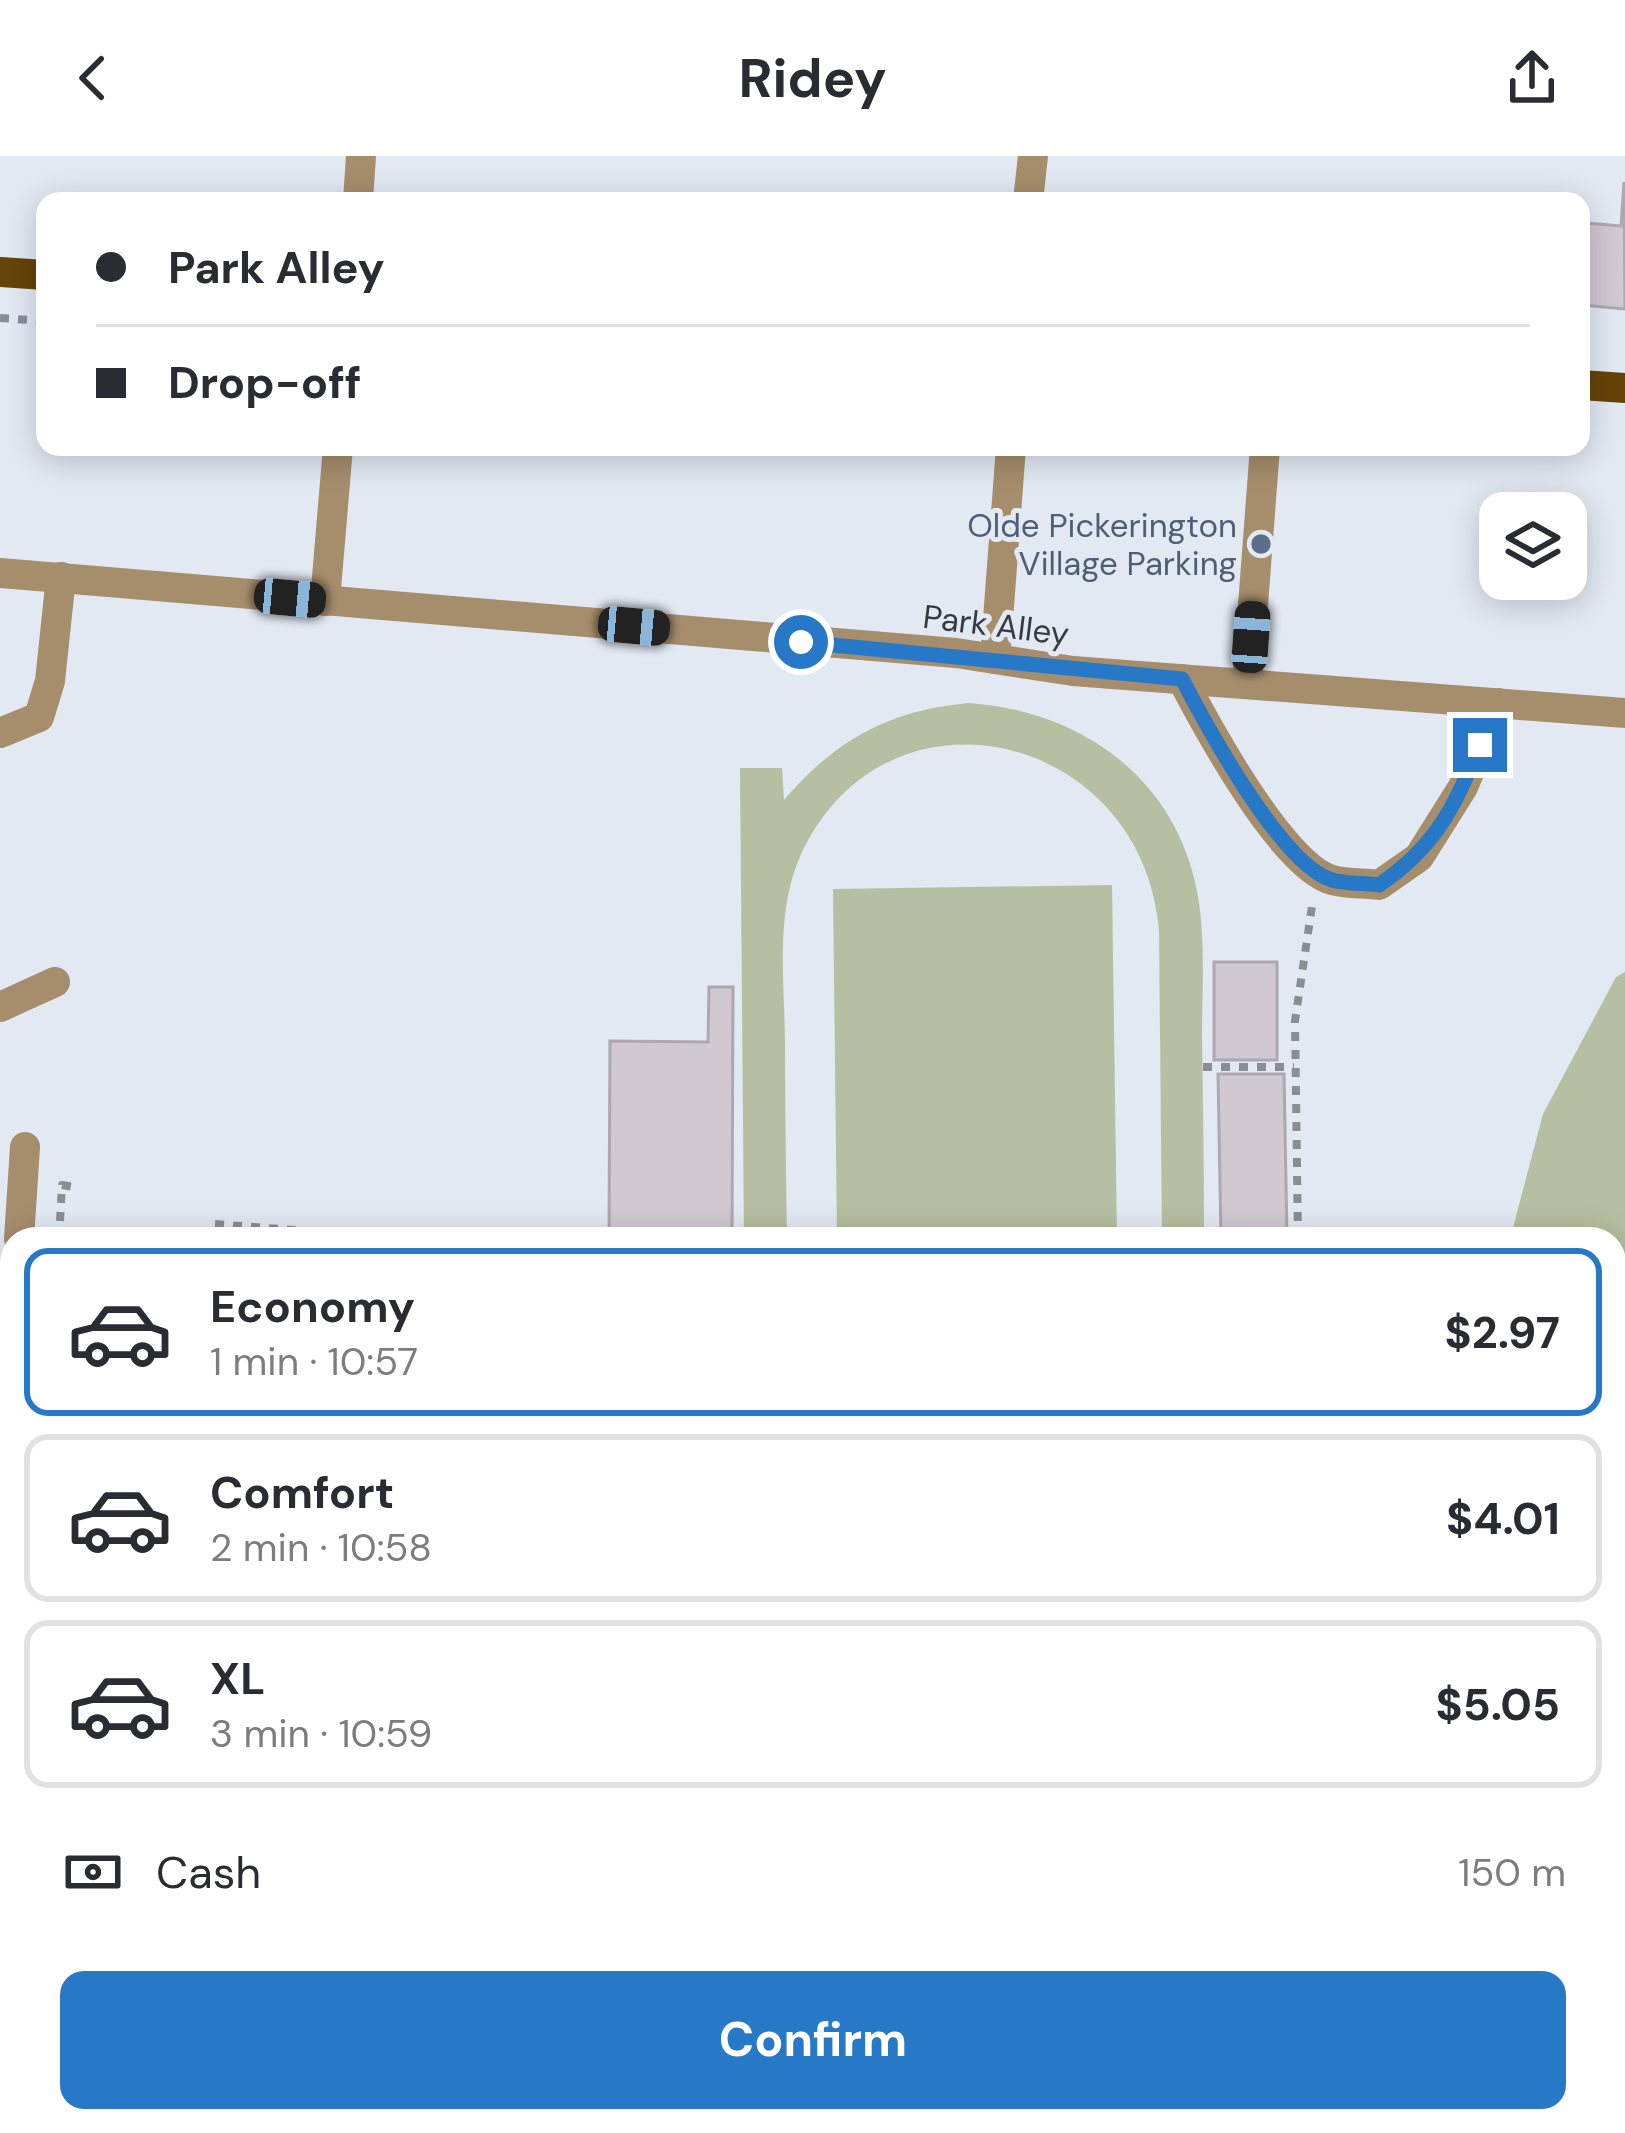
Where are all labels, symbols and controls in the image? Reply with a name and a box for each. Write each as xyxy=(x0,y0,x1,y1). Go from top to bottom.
text: Ridey xyxy=(738,43,887,114)
icon: back xyxy=(60,45,126,111)
icon: share xyxy=(1499,45,1565,111)
text: Park Alley xyxy=(168,238,385,297)
text: Drop-off xyxy=(168,353,362,412)
map controls xyxy=(1479,492,1587,600)
button: layers xyxy=(1479,492,1587,600)
place label: Olde Pickerington Village Parking xyxy=(967,504,1237,585)
marker: Olde Pickerington Village Parking xyxy=(1248,531,1274,557)
car xyxy=(253,577,327,619)
street label: Park Alley xyxy=(920,595,1072,655)
car xyxy=(1231,600,1271,674)
car xyxy=(597,605,671,647)
route start xyxy=(774,615,828,669)
route end xyxy=(1453,718,1507,772)
text: Economy xyxy=(210,1277,415,1336)
icon: car xyxy=(66,1278,174,1386)
text: $2.97 xyxy=(1445,1303,1560,1362)
text: 1 min · 10:57 xyxy=(210,1336,418,1387)
text: Comfort xyxy=(210,1463,394,1522)
icon: car xyxy=(66,1464,174,1572)
text: $4.01 xyxy=(1446,1489,1560,1548)
text: 2 min · 10:58 xyxy=(210,1522,432,1573)
text: XL xyxy=(210,1649,265,1708)
icon: car xyxy=(66,1650,174,1758)
text: $5.05 xyxy=(1436,1675,1560,1734)
text: 3 min · 10:59 xyxy=(210,1708,432,1759)
icon: cash xyxy=(60,1839,126,1905)
text: Cash xyxy=(156,1843,261,1902)
text: 150 m xyxy=(1458,1847,1566,1898)
button: Confirm xyxy=(60,1971,1566,2109)

